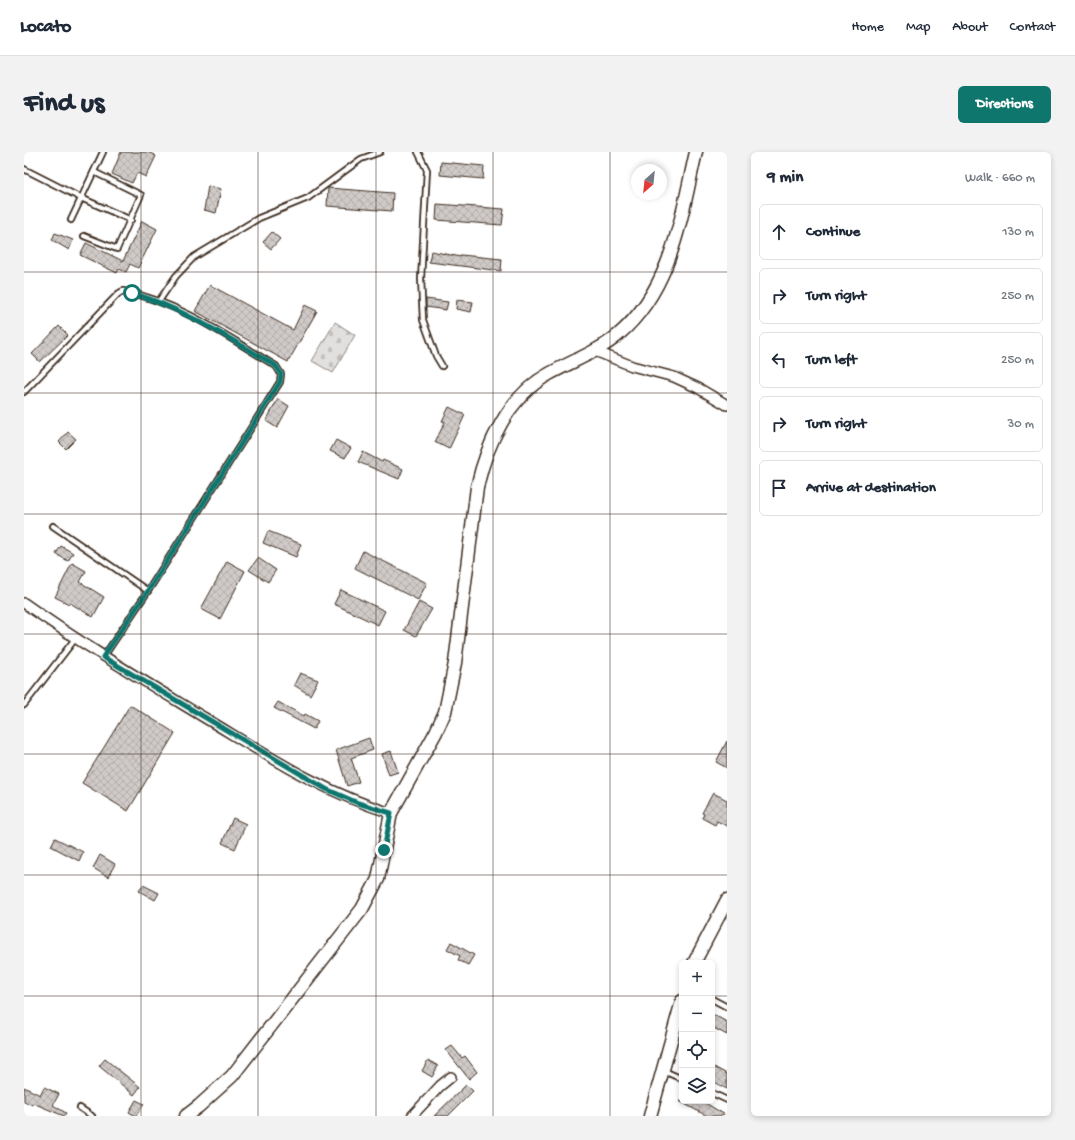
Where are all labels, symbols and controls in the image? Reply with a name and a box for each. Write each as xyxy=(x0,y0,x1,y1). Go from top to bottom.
text: Locato xyxy=(20,16,71,39)
text: Home xyxy=(852,19,884,36)
text: Map xyxy=(906,19,930,36)
text: About xyxy=(952,19,988,36)
text: Contact xyxy=(1010,19,1055,36)
button: Directions xyxy=(958,86,1051,123)
text: Find us xyxy=(24,88,104,121)
north arrow xyxy=(631,164,667,200)
text: 9 min xyxy=(767,168,803,188)
text: Walk · 660 m xyxy=(965,171,1035,186)
icon: ahead xyxy=(768,221,790,243)
text: Continue xyxy=(806,223,860,241)
text: 130 m xyxy=(1002,225,1034,240)
route start xyxy=(123,284,141,302)
icon: right xyxy=(768,285,790,307)
text: Turn right xyxy=(806,287,866,305)
text: 250 m xyxy=(1001,289,1034,304)
icon: left xyxy=(768,349,790,371)
text: Turn left xyxy=(806,351,857,369)
text: 250 m xyxy=(1001,353,1034,368)
icon: right xyxy=(768,413,790,435)
text: Turn right xyxy=(806,415,866,433)
text: 30 m xyxy=(1008,417,1034,432)
icon: arrive xyxy=(768,477,790,499)
text: Arrive at destination xyxy=(806,479,936,497)
route end xyxy=(375,841,393,859)
map controls xyxy=(679,960,715,1104)
button: + xyxy=(679,960,715,996)
button: − xyxy=(679,996,715,1032)
button: locate xyxy=(679,1032,715,1068)
button: layers xyxy=(679,1068,715,1104)

